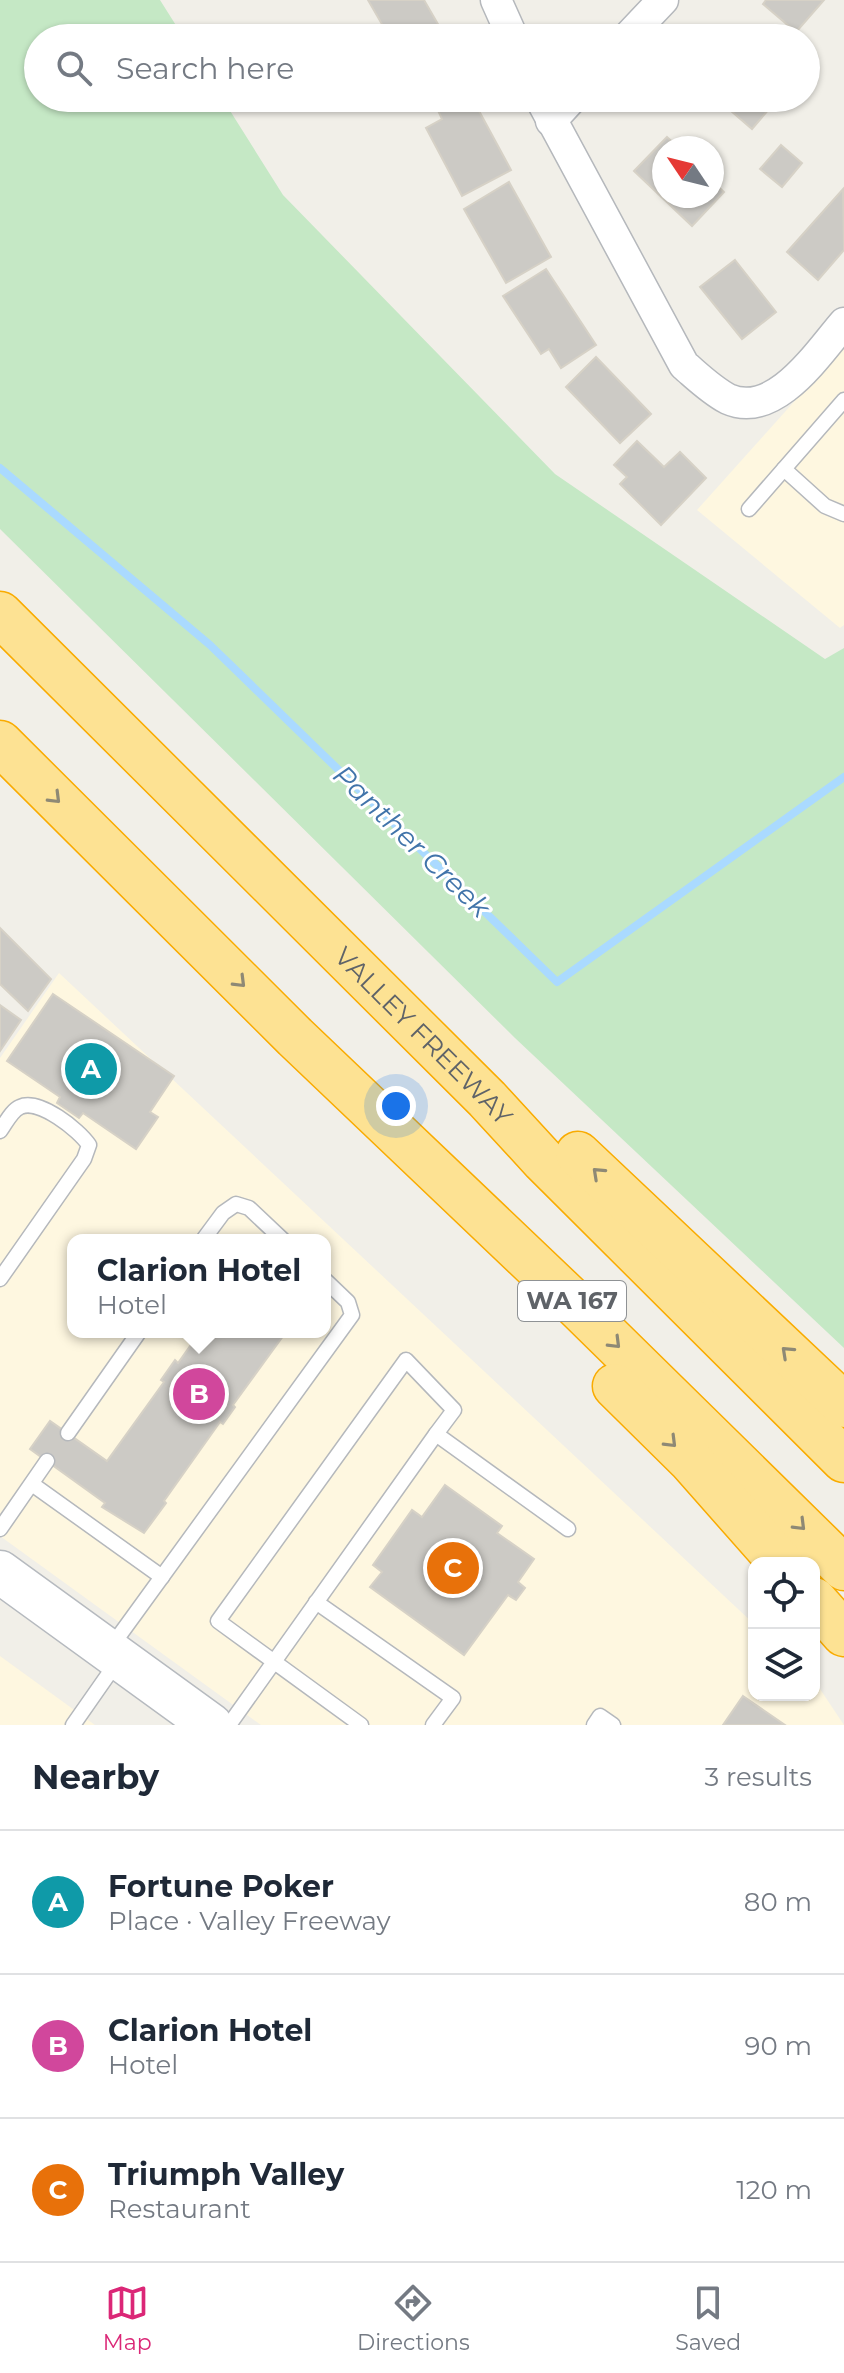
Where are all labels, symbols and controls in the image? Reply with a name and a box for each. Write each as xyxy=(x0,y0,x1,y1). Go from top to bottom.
search box xyxy=(24,24,820,112)
icon: search xyxy=(52,46,96,90)
text: Search here xyxy=(116,50,294,87)
north arrow xyxy=(652,136,724,208)
water label: Panther Creek xyxy=(326,758,498,925)
one-way arrow xyxy=(46,789,60,803)
street label: VALLEY FREEWAY xyxy=(328,940,519,1132)
one-way arrow xyxy=(231,973,245,987)
pin: A xyxy=(65,1039,117,1099)
your location xyxy=(376,1086,416,1126)
one-way arrow xyxy=(593,1169,608,1183)
popup xyxy=(67,1234,331,1338)
text: Clarion Hotel xyxy=(97,1252,301,1289)
road number: WA 167 xyxy=(518,1281,626,1321)
text: Hotel xyxy=(97,1289,167,1321)
one-way arrow xyxy=(606,1334,620,1348)
one-way arrow xyxy=(782,1347,797,1361)
pin: B xyxy=(173,1364,225,1424)
one-way arrow xyxy=(662,1433,676,1447)
one-way arrow xyxy=(791,1516,805,1530)
pin: C xyxy=(427,1538,479,1598)
map controls xyxy=(748,1557,820,1701)
button: locate xyxy=(748,1557,820,1629)
button: layers xyxy=(748,1629,820,1701)
text: Nearby xyxy=(32,1756,159,1798)
text: 3 results xyxy=(705,1761,812,1793)
text: Fortune Poker xyxy=(108,1868,334,1905)
text: A xyxy=(48,1886,68,1918)
text: 80 m xyxy=(744,1886,812,1918)
text: Place · Valley Freeway xyxy=(108,1905,391,1937)
text: Clarion Hotel xyxy=(108,2012,312,2049)
text: B xyxy=(48,2030,68,2062)
text: 90 m xyxy=(745,2030,812,2062)
text: Hotel xyxy=(108,2049,178,2081)
text: Triumph Valley xyxy=(108,2156,344,2193)
text: C xyxy=(49,2174,67,2206)
text: 120 m xyxy=(736,2174,812,2206)
text: Restaurant xyxy=(108,2193,251,2225)
tab: Map xyxy=(103,2281,152,2356)
tab: Directions xyxy=(357,2281,470,2356)
tab: Saved xyxy=(675,2281,741,2356)

